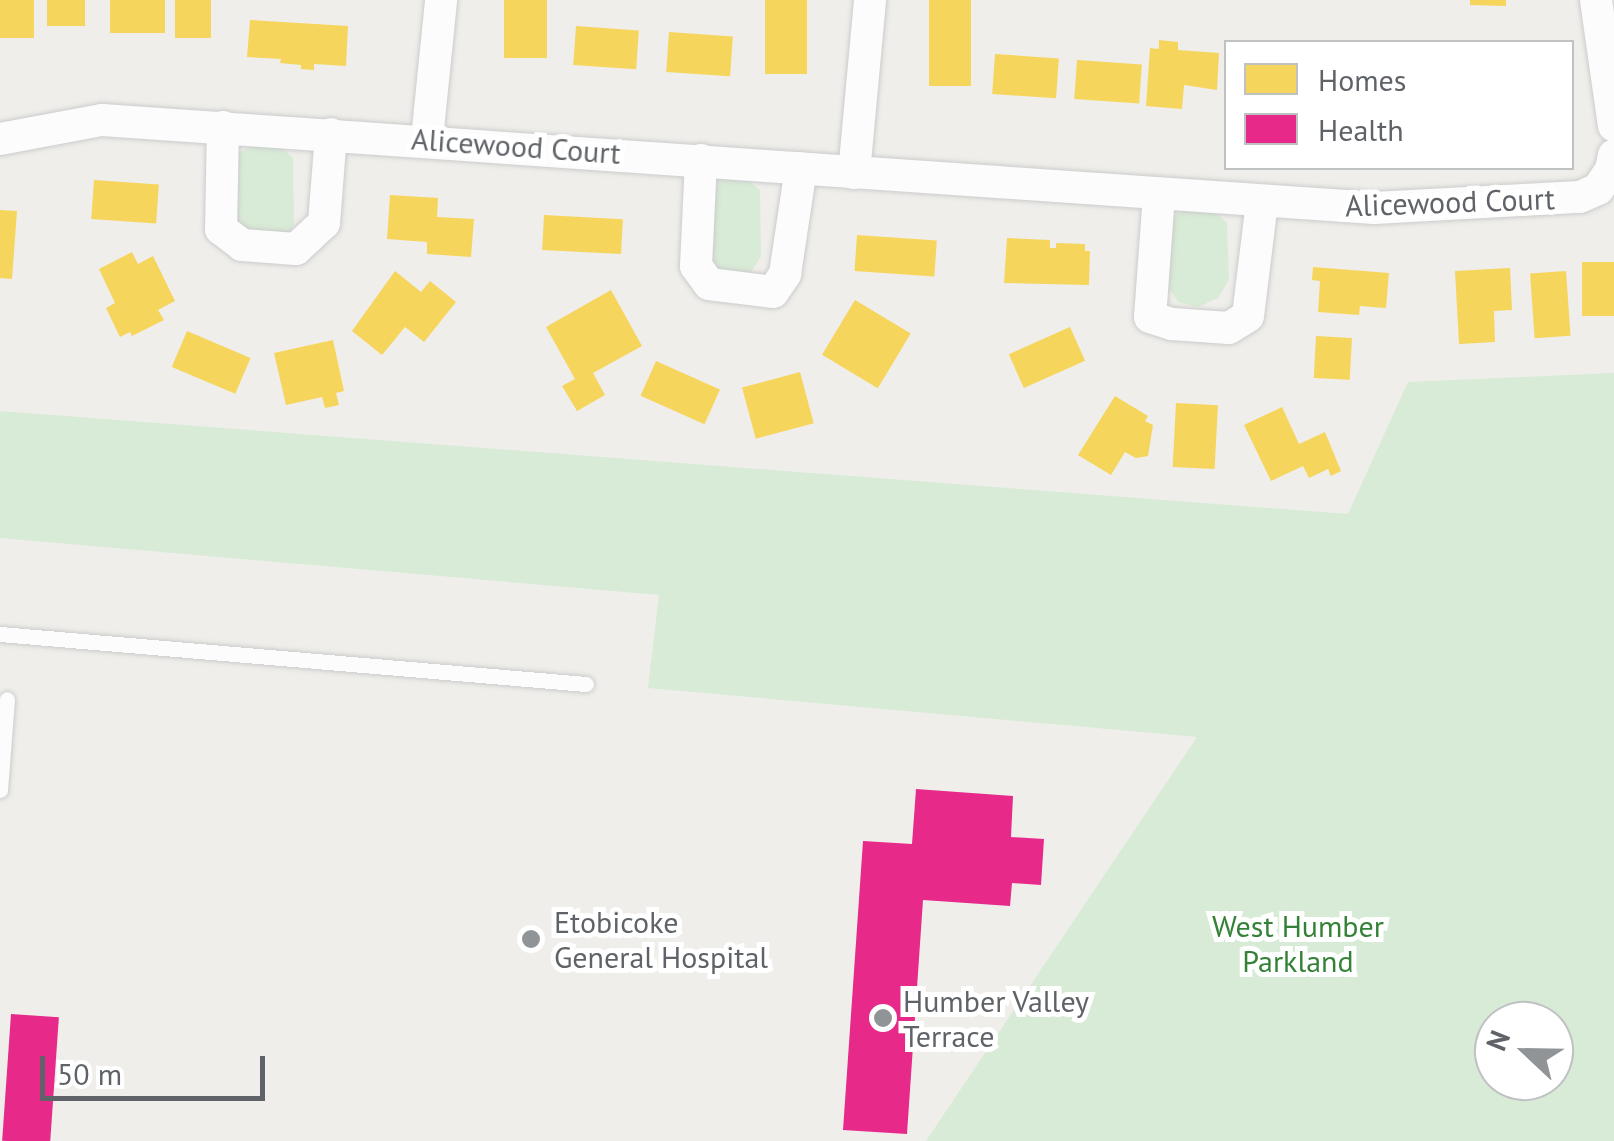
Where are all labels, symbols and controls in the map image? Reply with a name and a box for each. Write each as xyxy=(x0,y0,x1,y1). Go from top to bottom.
legend xyxy=(1224,40,1574,170)
text: Homes xyxy=(1318,60,1406,99)
text: Health xyxy=(1318,110,1404,149)
street label: Alicewood Court xyxy=(410,121,622,171)
street label: Alicewood Court xyxy=(1345,180,1555,224)
place label: Etobicoke General Hospital xyxy=(554,904,768,974)
park label: West Humber Parkland xyxy=(1212,908,1384,978)
marker: Etobicoke General Hospital xyxy=(518,926,544,952)
place label: Humber Valley Terrace xyxy=(903,983,1090,1054)
north arrow xyxy=(1474,1001,1574,1101)
marker: Humber Valley Terrace xyxy=(872,1007,894,1029)
text: N xyxy=(1477,1025,1518,1056)
scale bar xyxy=(45,1036,270,1098)
text: 50 m xyxy=(57,1054,122,1093)

